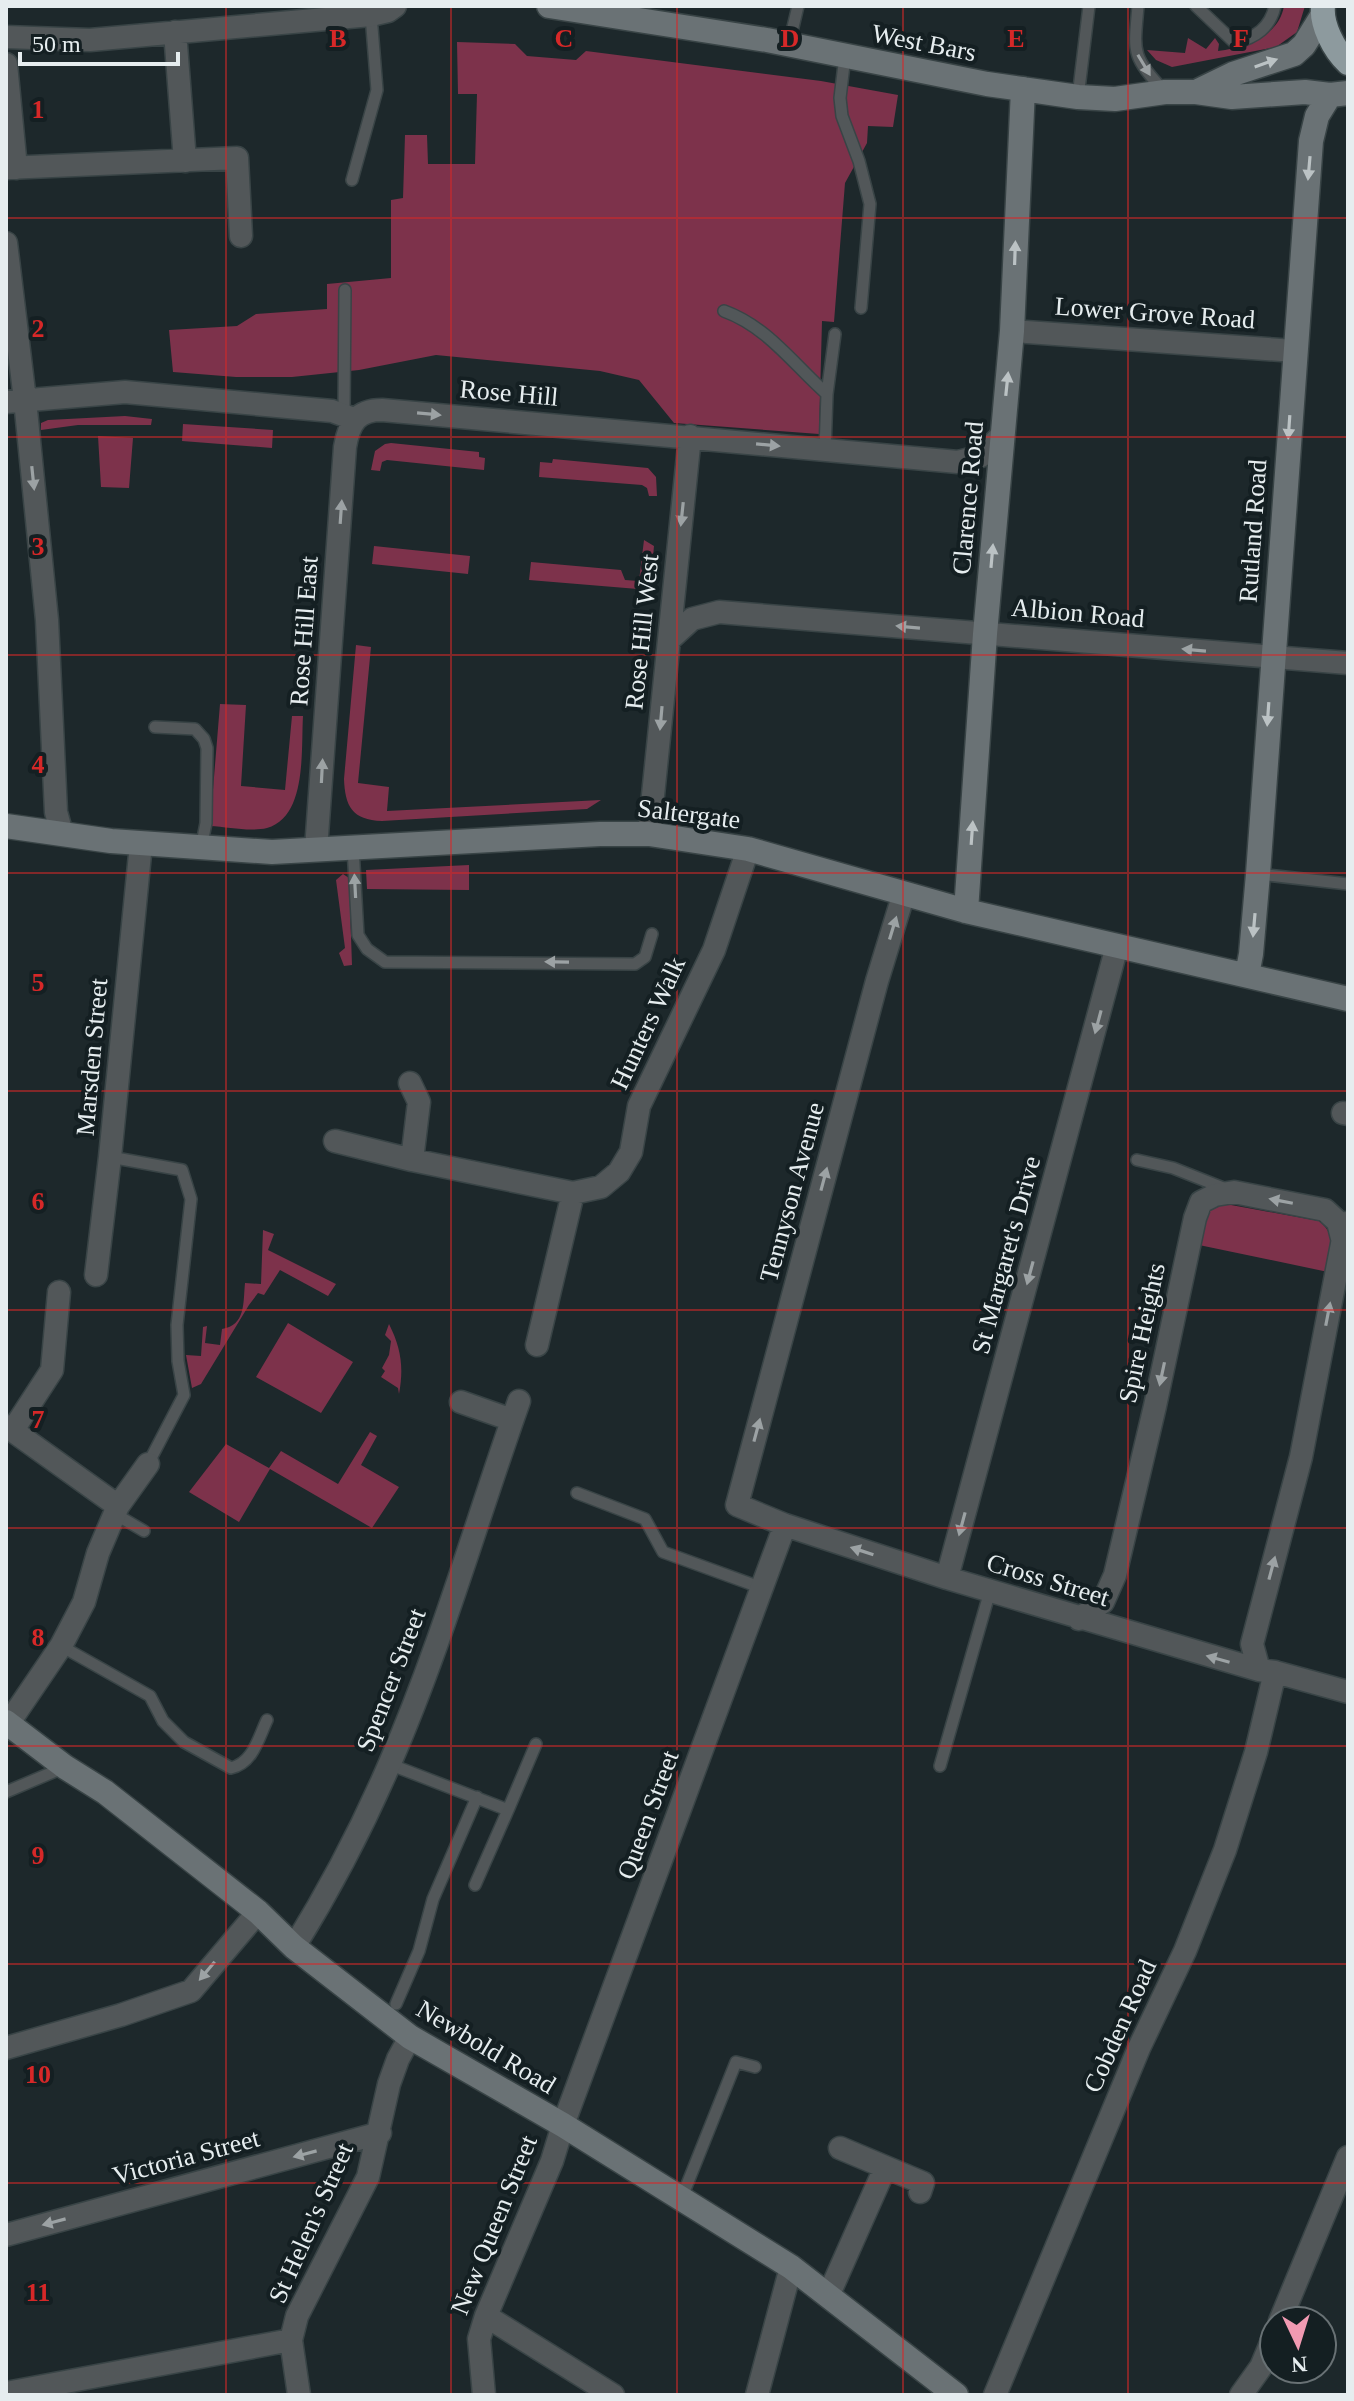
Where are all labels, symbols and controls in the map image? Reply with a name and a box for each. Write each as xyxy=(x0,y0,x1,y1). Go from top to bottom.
scale bar xyxy=(20,16,178,66)
street label: West Bars xyxy=(869,19,979,67)
text: B xyxy=(329,24,347,53)
text: C xyxy=(555,24,573,53)
text: D xyxy=(781,24,799,53)
text: E xyxy=(1007,24,1025,53)
text: F xyxy=(1233,24,1249,53)
text: 50 m xyxy=(32,31,81,57)
one-way arrow xyxy=(1136,53,1151,76)
one-way arrow xyxy=(1254,57,1278,69)
text: 1 xyxy=(32,95,45,124)
one-way arrow xyxy=(1302,156,1315,181)
one-way arrow xyxy=(1008,240,1021,265)
street label: Lower Grove Road xyxy=(1054,292,1256,334)
text: 2 xyxy=(32,314,45,343)
one-way arrow xyxy=(1000,371,1013,396)
street label: Rose Hill xyxy=(458,374,560,412)
one-way arrow xyxy=(417,408,442,421)
one-way arrow xyxy=(1282,415,1295,440)
street label: Clarence Road xyxy=(947,420,989,576)
one-way arrow xyxy=(756,439,781,452)
street label: Rutland Road xyxy=(1234,458,1272,604)
one-way arrow xyxy=(26,466,39,491)
one-way arrow xyxy=(335,499,348,524)
one-way arrow xyxy=(676,502,689,527)
text: 3 xyxy=(32,532,45,561)
one-way arrow xyxy=(985,543,998,568)
street label: Rose Hill West xyxy=(619,552,665,711)
street label: Rose Hill East xyxy=(284,554,324,707)
street label: Albion Road xyxy=(1010,593,1146,633)
one-way arrow xyxy=(895,620,920,633)
one-way arrow xyxy=(1181,644,1206,657)
one-way arrow xyxy=(1261,702,1274,727)
one-way arrow xyxy=(654,706,667,731)
text: 4 xyxy=(32,750,45,779)
one-way arrow xyxy=(316,758,329,783)
street label: Saltergate xyxy=(636,793,742,835)
one-way arrow xyxy=(966,820,979,845)
one-way arrow xyxy=(348,873,361,898)
one-way arrow xyxy=(1247,913,1260,938)
one-way arrow xyxy=(887,916,900,940)
street label: Hunters Walk xyxy=(605,952,691,1094)
one-way arrow xyxy=(544,956,569,969)
text: 5 xyxy=(32,968,45,997)
street label: Marsden Street xyxy=(71,976,113,1137)
one-way arrow xyxy=(1091,1009,1103,1034)
street label: Tennyson Avenue xyxy=(754,1099,830,1285)
street label: St Margaret's Drive xyxy=(966,1153,1046,1357)
one-way arrow xyxy=(819,1166,831,1191)
text: 6 xyxy=(32,1187,45,1216)
one-way arrow xyxy=(1269,1195,1294,1207)
one-way arrow xyxy=(1023,1260,1035,1285)
street label: Spire Heights xyxy=(1113,1260,1171,1406)
one-way arrow xyxy=(1322,1301,1334,1326)
one-way arrow xyxy=(1155,1362,1168,1387)
text: 7 xyxy=(32,1405,45,1434)
one-way arrow xyxy=(751,1417,764,1441)
one-way arrow xyxy=(956,1511,968,1536)
one-way arrow xyxy=(850,1544,874,1556)
street label: Cross Street xyxy=(983,1548,1113,1613)
one-way arrow xyxy=(1266,1555,1278,1580)
street label: Spencer Street xyxy=(350,1604,432,1756)
text: 8 xyxy=(32,1623,45,1652)
one-way arrow xyxy=(1206,1652,1230,1665)
street label: Queen Street xyxy=(611,1746,685,1883)
text: 9 xyxy=(32,1841,45,1870)
street label: Cobden Road xyxy=(1078,1955,1162,2097)
one-way arrow xyxy=(199,1961,216,1981)
street label: Newbold Road xyxy=(411,1994,561,2100)
text: 10 xyxy=(25,2060,51,2089)
street label: Victoria Street xyxy=(109,2123,263,2191)
street label: New Queen Street xyxy=(445,2130,543,2319)
street label: St Helen's Street xyxy=(263,2138,360,2308)
one-way arrow xyxy=(292,2148,317,2160)
one-way arrow xyxy=(41,2216,65,2229)
text: 11 xyxy=(26,2278,50,2307)
north arrow xyxy=(1258,2305,1338,2385)
text: N xyxy=(1290,2351,1308,2377)

